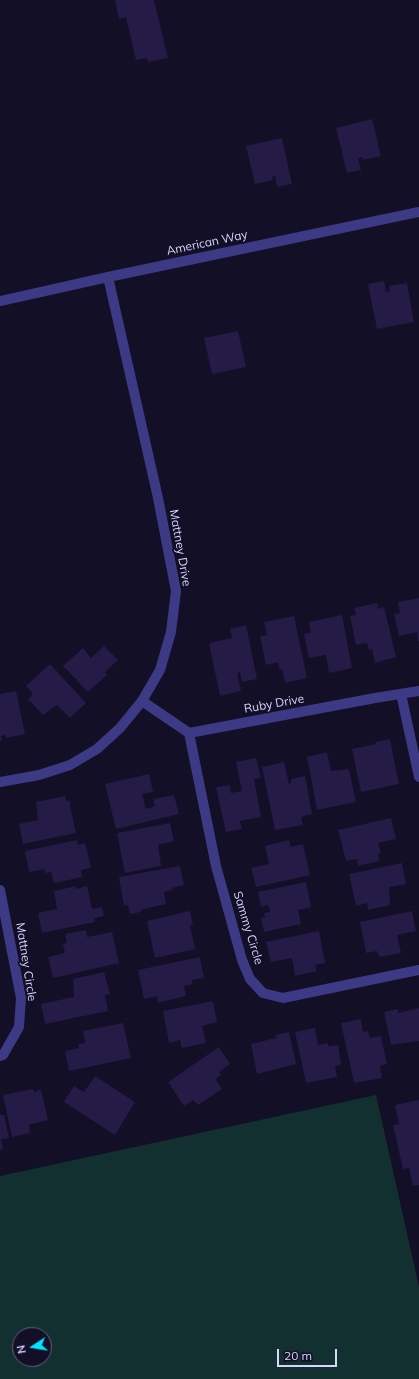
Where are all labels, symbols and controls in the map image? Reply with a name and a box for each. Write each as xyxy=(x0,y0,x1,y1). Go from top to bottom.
street label: American Way xyxy=(165,227,249,259)
street label: Mattney Drive xyxy=(166,508,194,588)
street label: Ruby Drive xyxy=(243,692,305,716)
street label: Sammy Circle xyxy=(230,890,266,966)
street label: Mattney Circle xyxy=(13,922,39,1002)
north arrow xyxy=(12,1327,52,1367)
scale bar xyxy=(279,1341,339,1367)
text: N xyxy=(14,1344,29,1355)
text: 20 m xyxy=(284,1348,312,1363)

